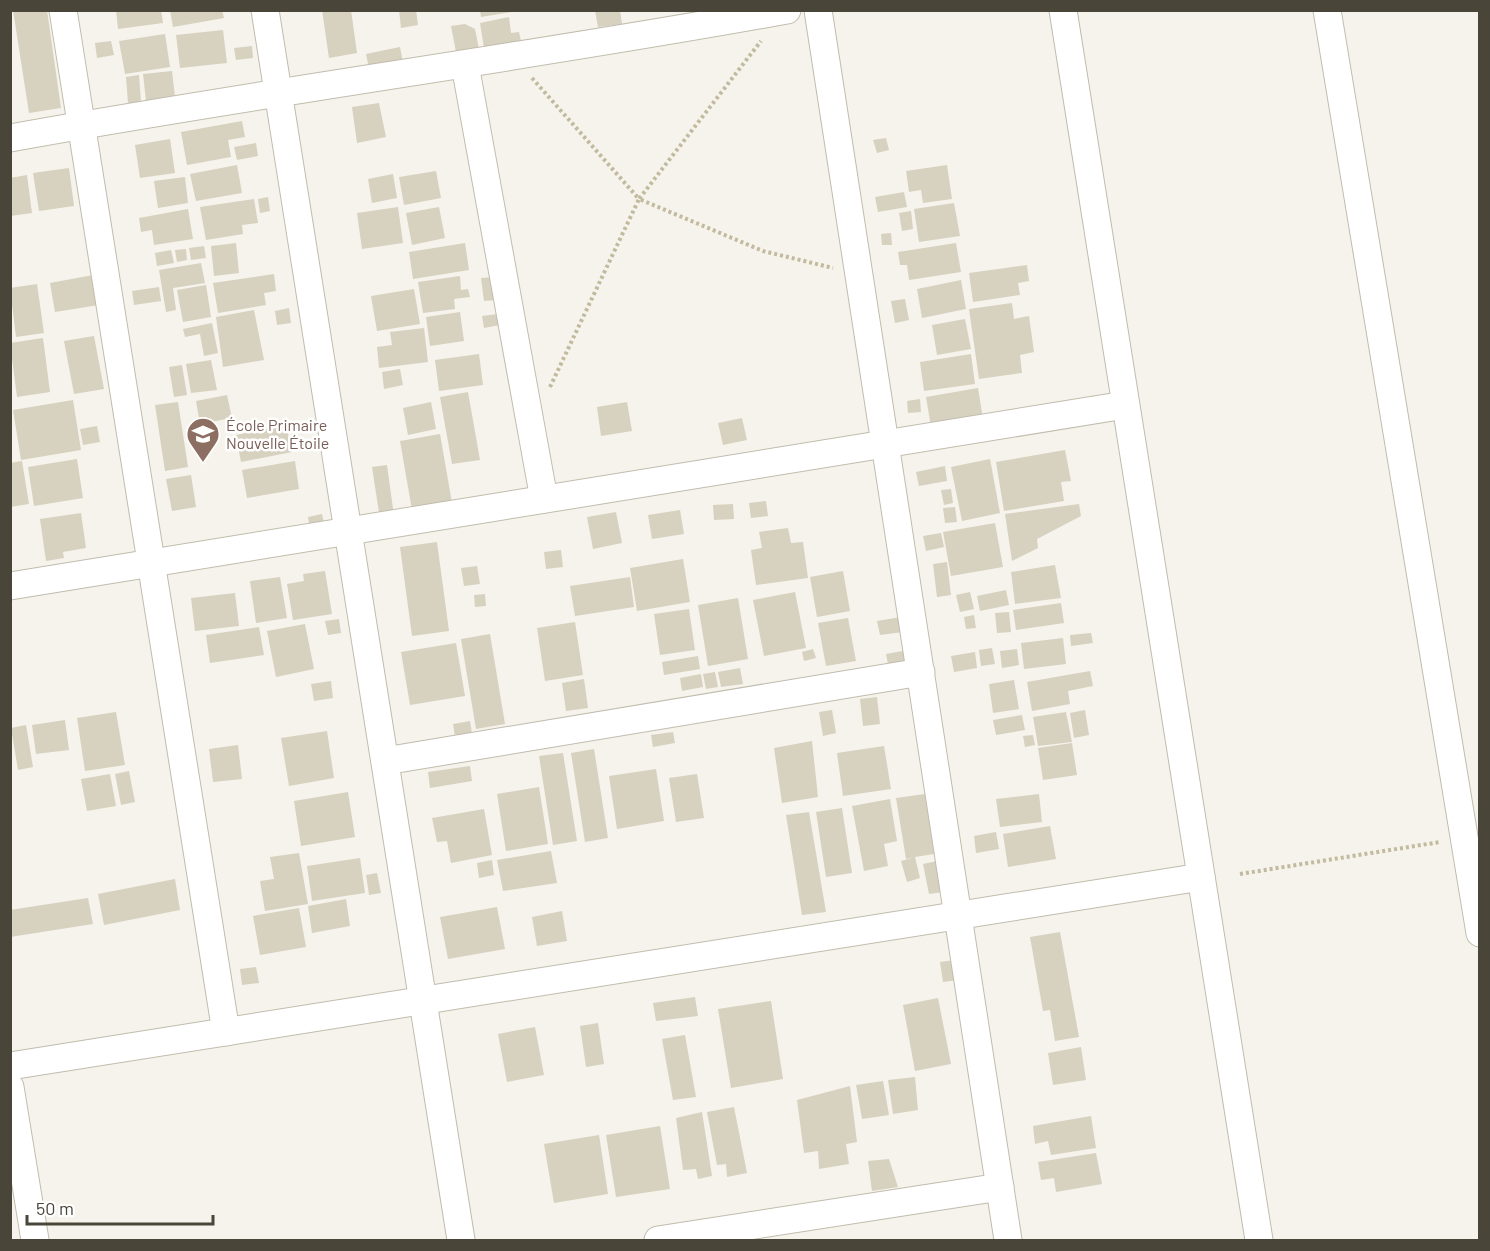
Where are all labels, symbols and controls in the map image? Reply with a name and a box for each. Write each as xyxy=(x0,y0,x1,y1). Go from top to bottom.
place label: École Primaire Nouvelle Étoile xyxy=(226,415,329,452)
school or university icon: École Primaire Nouvelle Étoile xyxy=(185,416,221,463)
scale bar xyxy=(27,1188,213,1226)
text: 50 m xyxy=(36,1197,74,1219)

